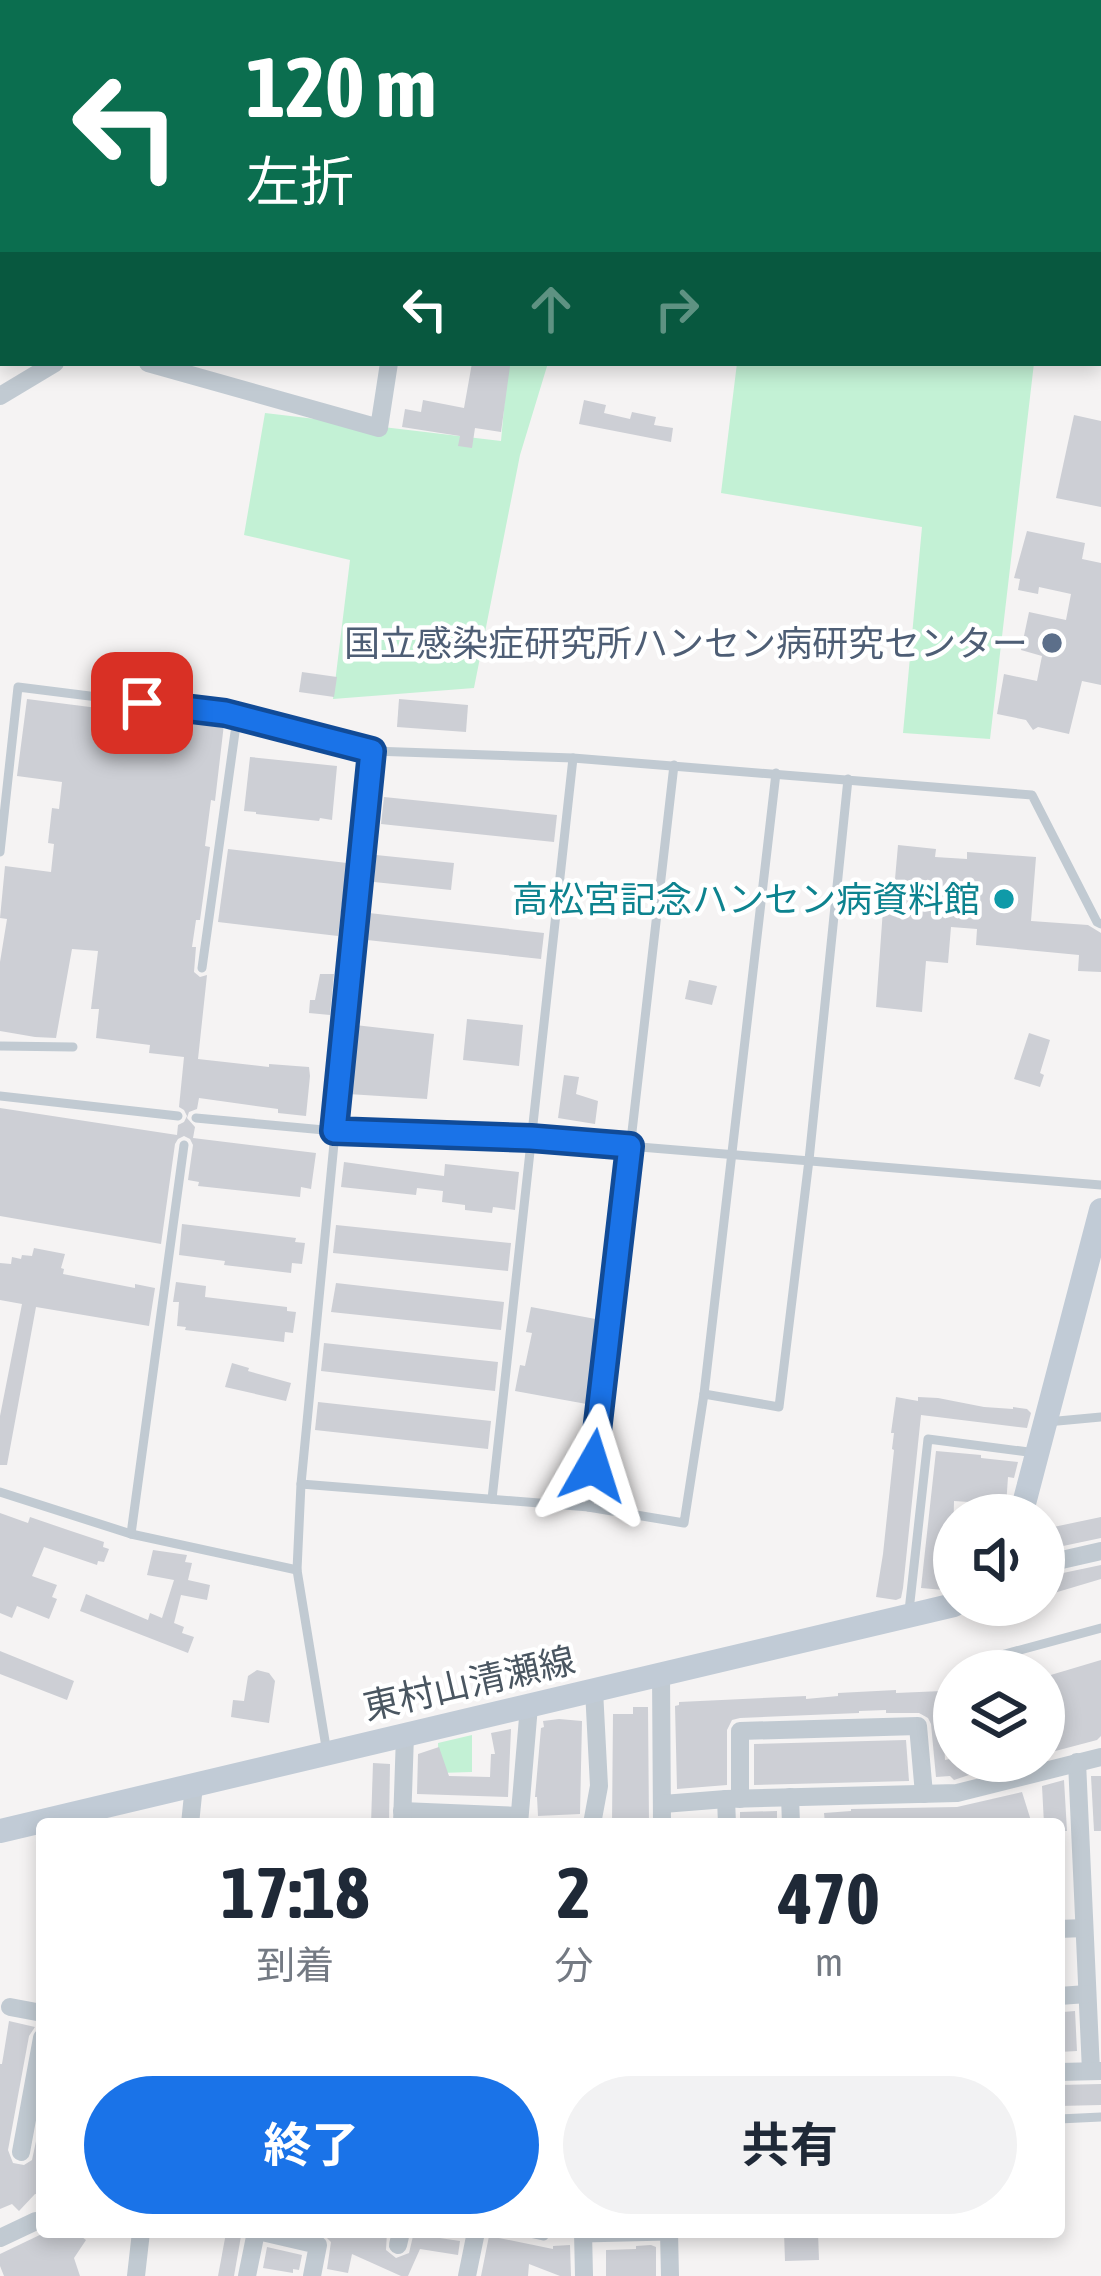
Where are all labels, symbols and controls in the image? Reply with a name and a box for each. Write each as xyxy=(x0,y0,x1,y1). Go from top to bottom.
text: 120 m xyxy=(246,39,436,135)
icon: left xyxy=(48,48,204,204)
text: 左折 xyxy=(246,151,354,212)
icon: left xyxy=(392,276,458,342)
icon: ahead xyxy=(518,276,584,342)
icon: right xyxy=(644,276,710,342)
place label: 国立感染症研究所ハンセン病研究センター xyxy=(344,622,1028,664)
marker: 国立感染症研究所ハンセン病研究センター xyxy=(1039,630,1065,656)
pin xyxy=(91,652,193,754)
icon: arrive xyxy=(109,670,175,736)
place label: 高松宮記念ハンセン病資料館 xyxy=(512,878,980,920)
marker: 高松宮記念ハンセン病資料館 xyxy=(991,886,1017,912)
position arrow xyxy=(530,1403,656,1529)
map controls xyxy=(933,1494,1065,1782)
button: sound xyxy=(933,1494,1065,1626)
street label: 東村山清瀬線 xyxy=(359,1638,579,1728)
button: layers xyxy=(933,1650,1065,1782)
text: 17:18 xyxy=(221,1851,369,1933)
text: 2 xyxy=(557,1851,591,1933)
text: 470 xyxy=(778,1857,880,1939)
text: m xyxy=(815,1940,843,1984)
text: 到着 xyxy=(256,1943,334,1987)
text: 分 xyxy=(554,1943,593,1987)
button: 終了 xyxy=(84,2076,539,2214)
button: 共有 xyxy=(563,2076,1017,2214)

